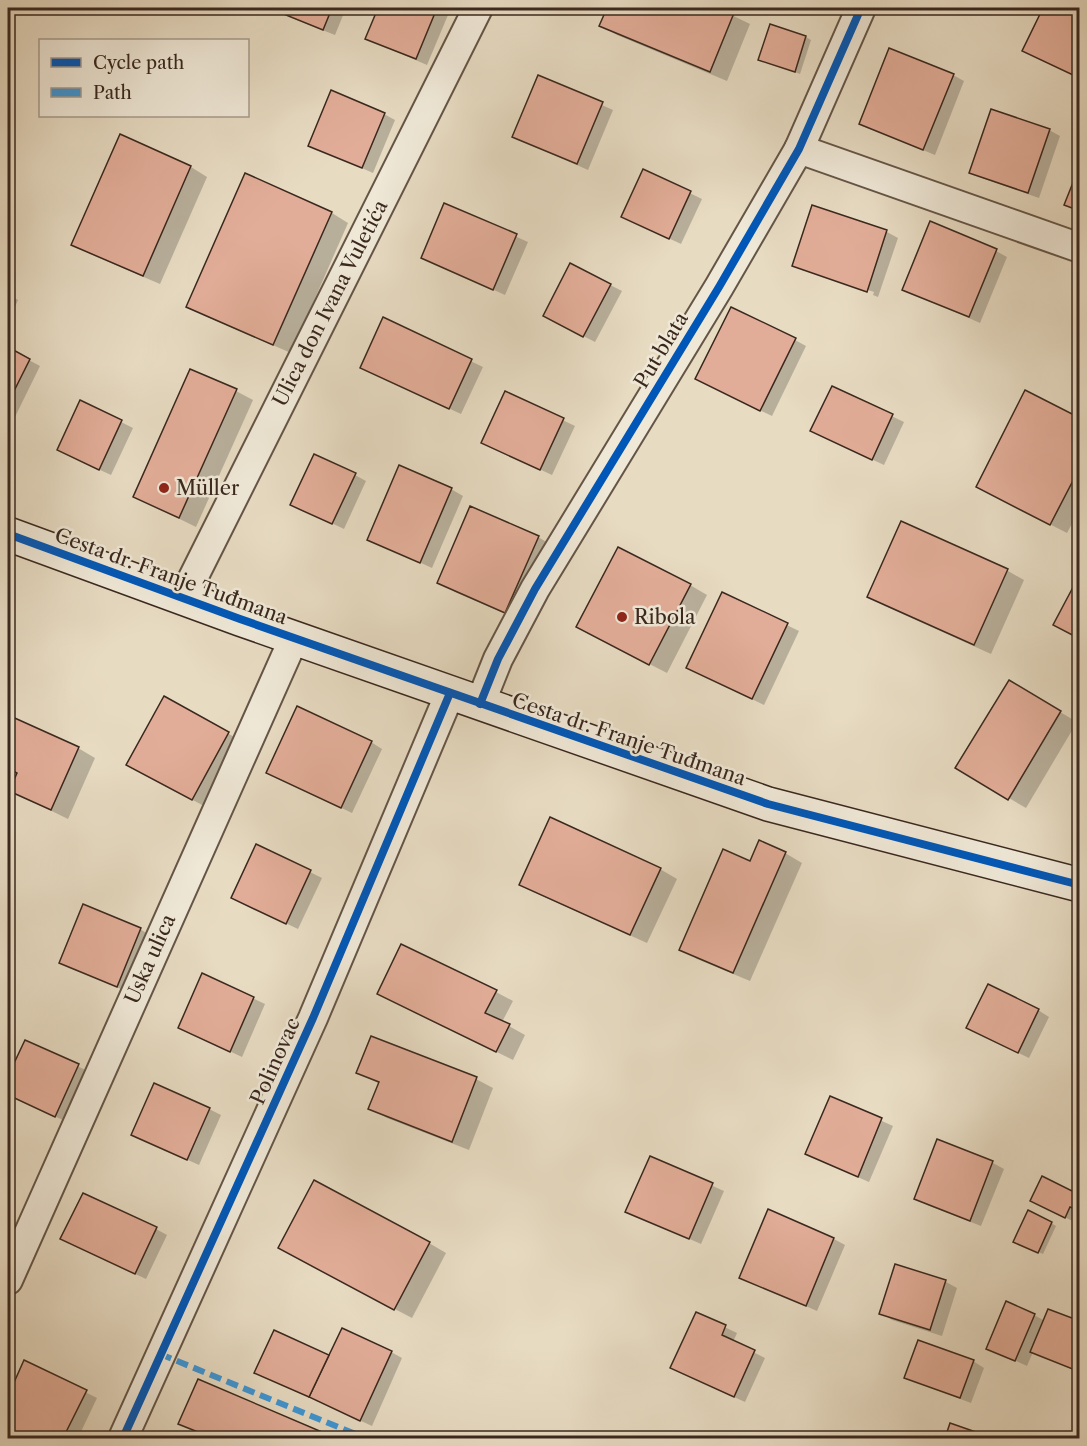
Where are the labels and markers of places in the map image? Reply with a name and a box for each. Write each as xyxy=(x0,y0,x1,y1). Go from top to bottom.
place label: Müller xyxy=(176,476,240,500)
marker: Müller xyxy=(157,481,171,495)
place label: Ribola xyxy=(634,605,696,629)
marker: Ribola xyxy=(615,610,629,624)

